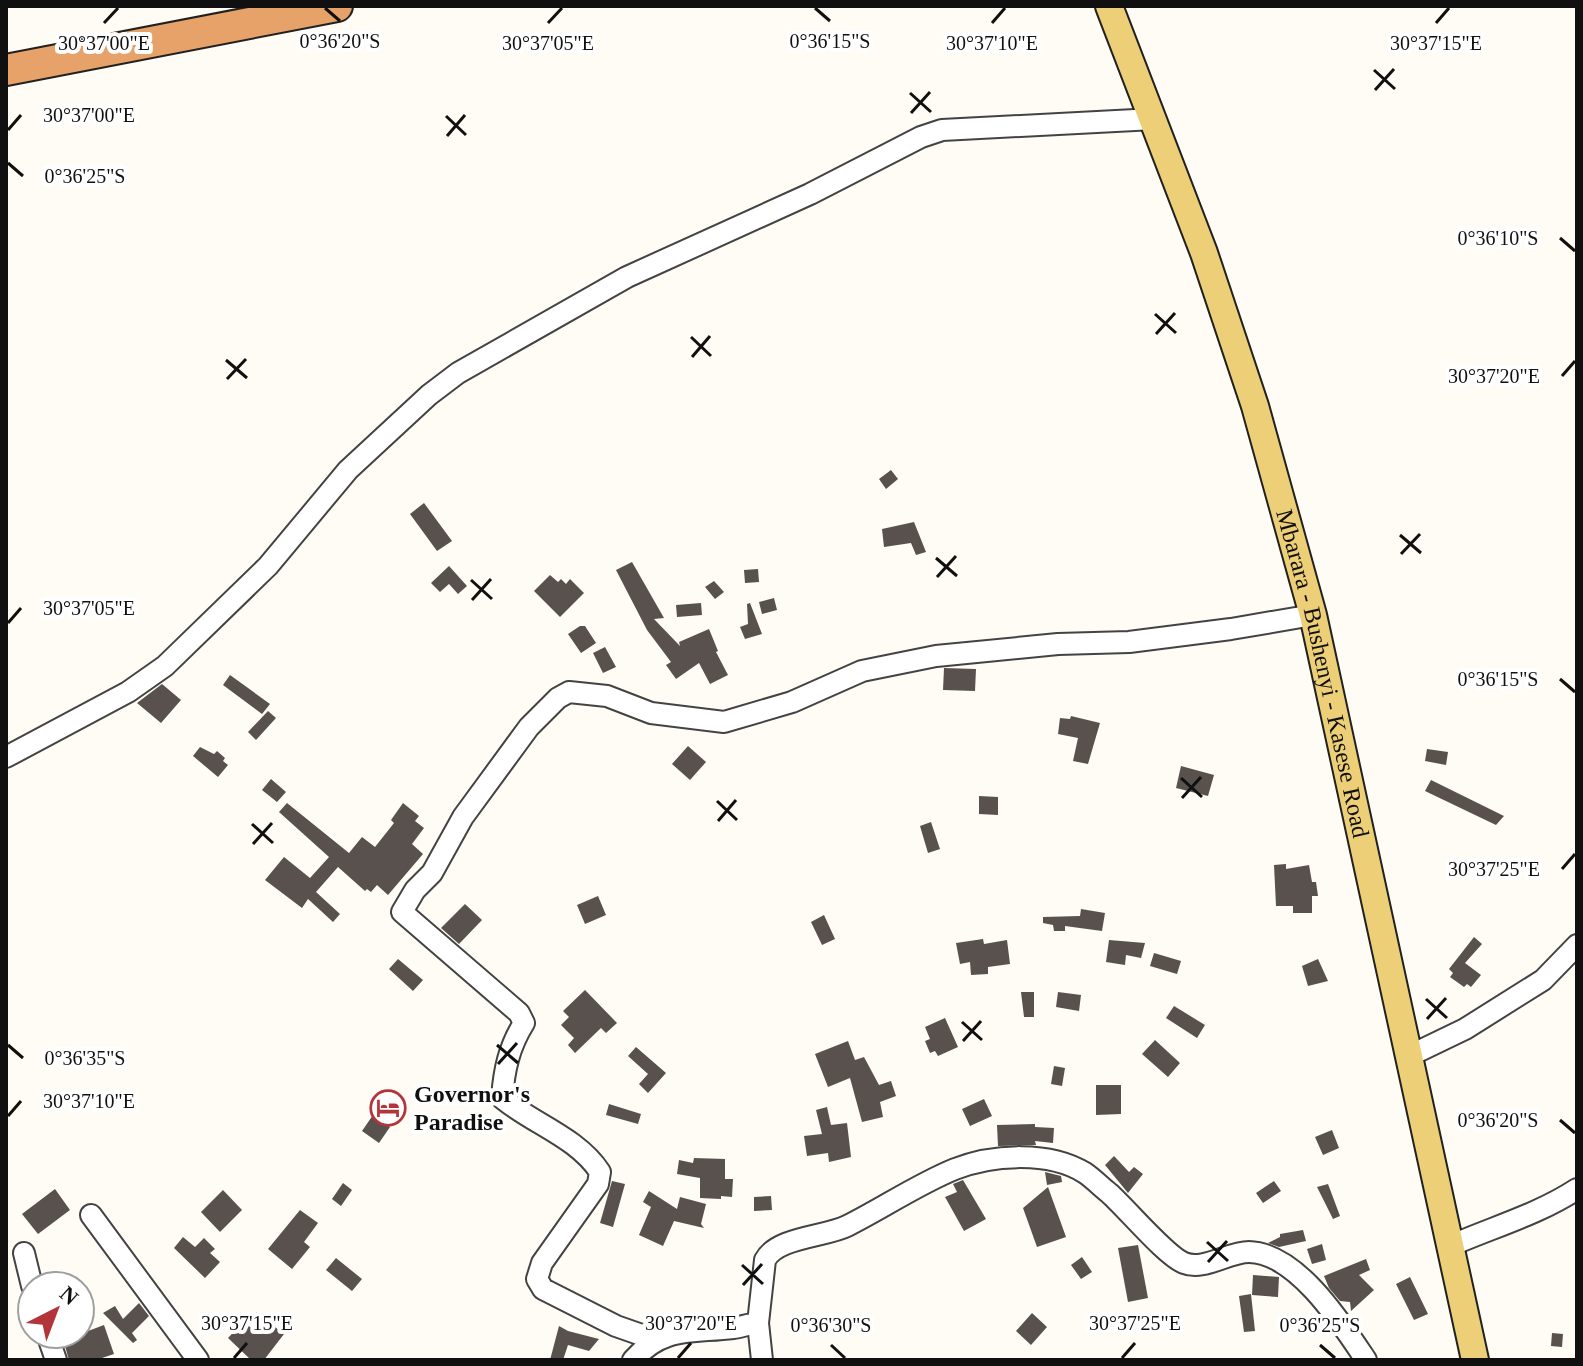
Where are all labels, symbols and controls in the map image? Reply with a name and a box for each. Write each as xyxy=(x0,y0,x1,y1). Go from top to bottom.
text: 0°36'20"S xyxy=(300,30,380,52)
text: 0°36'15"S xyxy=(790,30,870,52)
text: 30°37'00"E xyxy=(58,32,150,54)
text: 30°37'05"E xyxy=(502,32,594,54)
text: 30°37'10"E xyxy=(946,32,1038,54)
text: 30°37'15"E xyxy=(1390,32,1482,54)
text: 30°37'00"E xyxy=(43,104,135,126)
text: 0°36'25"S xyxy=(45,165,125,187)
text: 0°36'10"S xyxy=(1458,227,1538,249)
text: 30°37'20"E xyxy=(1448,365,1540,387)
street label: Mbarara - Bushenyi - Kasese Road xyxy=(1271,506,1374,840)
text: 30°37'05"E xyxy=(43,597,135,619)
text: 0°36'15"S xyxy=(1458,668,1538,690)
text: 30°37'25"E xyxy=(1448,858,1540,880)
text: 0°36'35"S xyxy=(45,1047,125,1069)
place label: Governor's Paradise xyxy=(414,1081,530,1135)
hotel icon: Governor's Paradise xyxy=(369,1089,407,1127)
text: 30°37'10"E xyxy=(43,1090,135,1112)
text: 0°36'20"S xyxy=(1458,1109,1538,1131)
north arrow xyxy=(16,1270,96,1350)
text: N xyxy=(55,1281,83,1310)
text: 30°37'15"E xyxy=(201,1312,293,1334)
text: 30°37'20"E xyxy=(645,1312,737,1334)
text: 30°37'25"E xyxy=(1089,1312,1181,1334)
text: 0°36'30"S xyxy=(791,1314,871,1336)
text: 0°36'25"S xyxy=(1280,1314,1360,1336)

